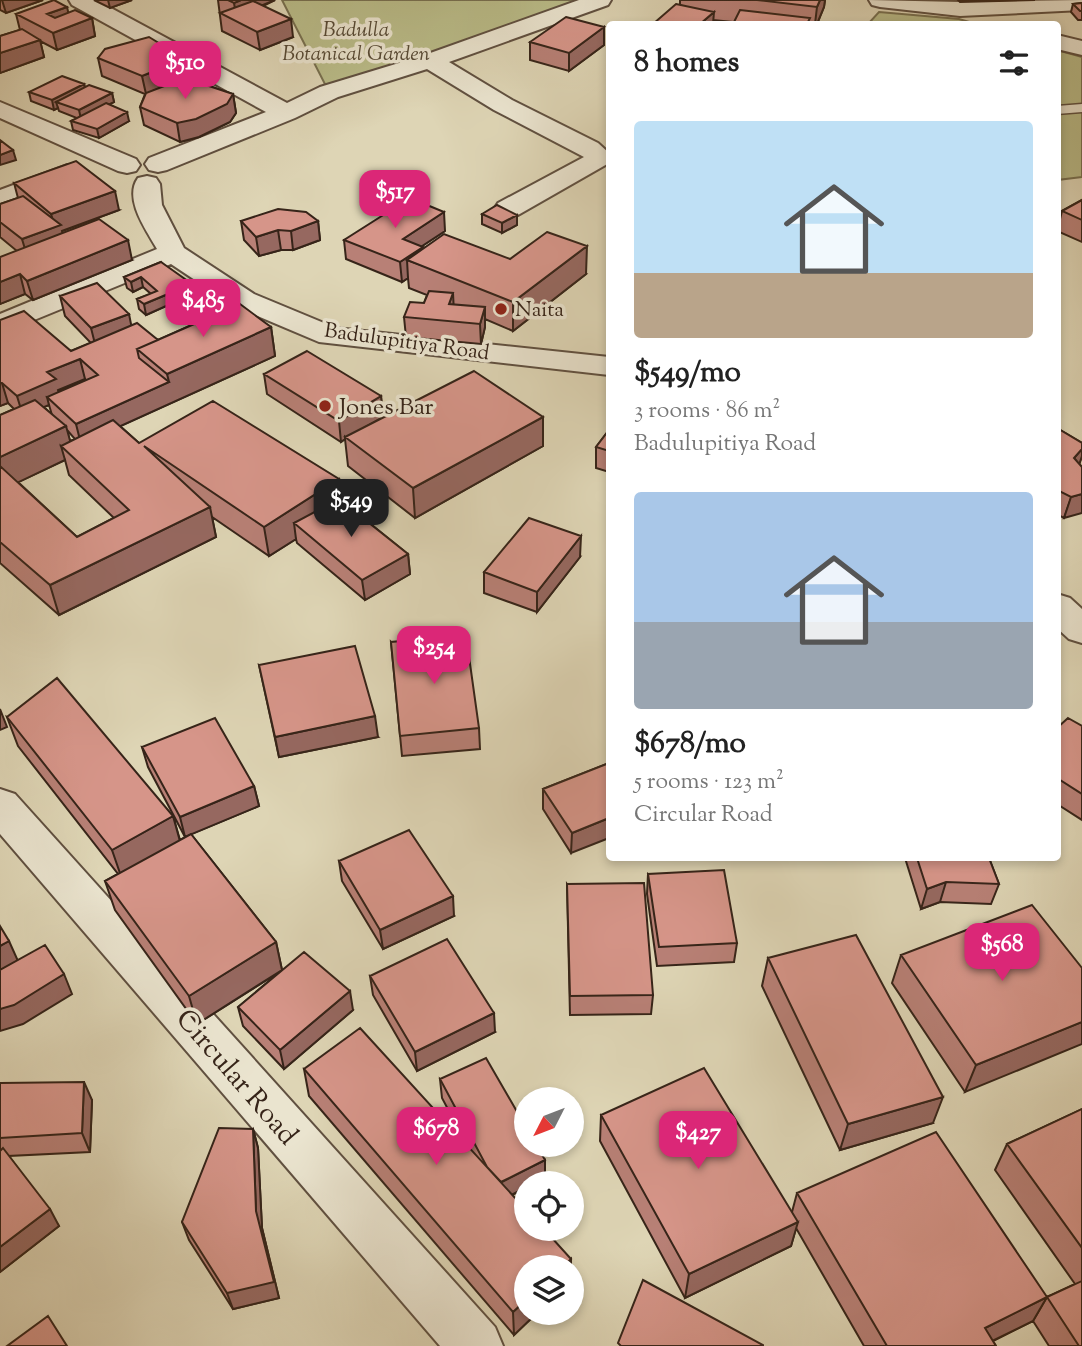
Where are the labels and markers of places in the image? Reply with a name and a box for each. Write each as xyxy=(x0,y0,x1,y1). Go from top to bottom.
pin: $510 xyxy=(144,42,226,101)
pin: $517 xyxy=(354,170,436,230)
pin: $485 xyxy=(162,280,244,339)
place label: Naita xyxy=(515,296,564,326)
marker: Naita xyxy=(493,301,509,317)
place label: Jones Bar xyxy=(337,391,434,425)
marker: Jones Bar xyxy=(317,398,333,414)
pin: $549 xyxy=(310,480,392,539)
pin: $254 xyxy=(393,626,475,686)
pin: $568 xyxy=(961,923,1043,983)
pin: $678 xyxy=(395,1108,477,1167)
pin: $427 xyxy=(657,1112,739,1171)

